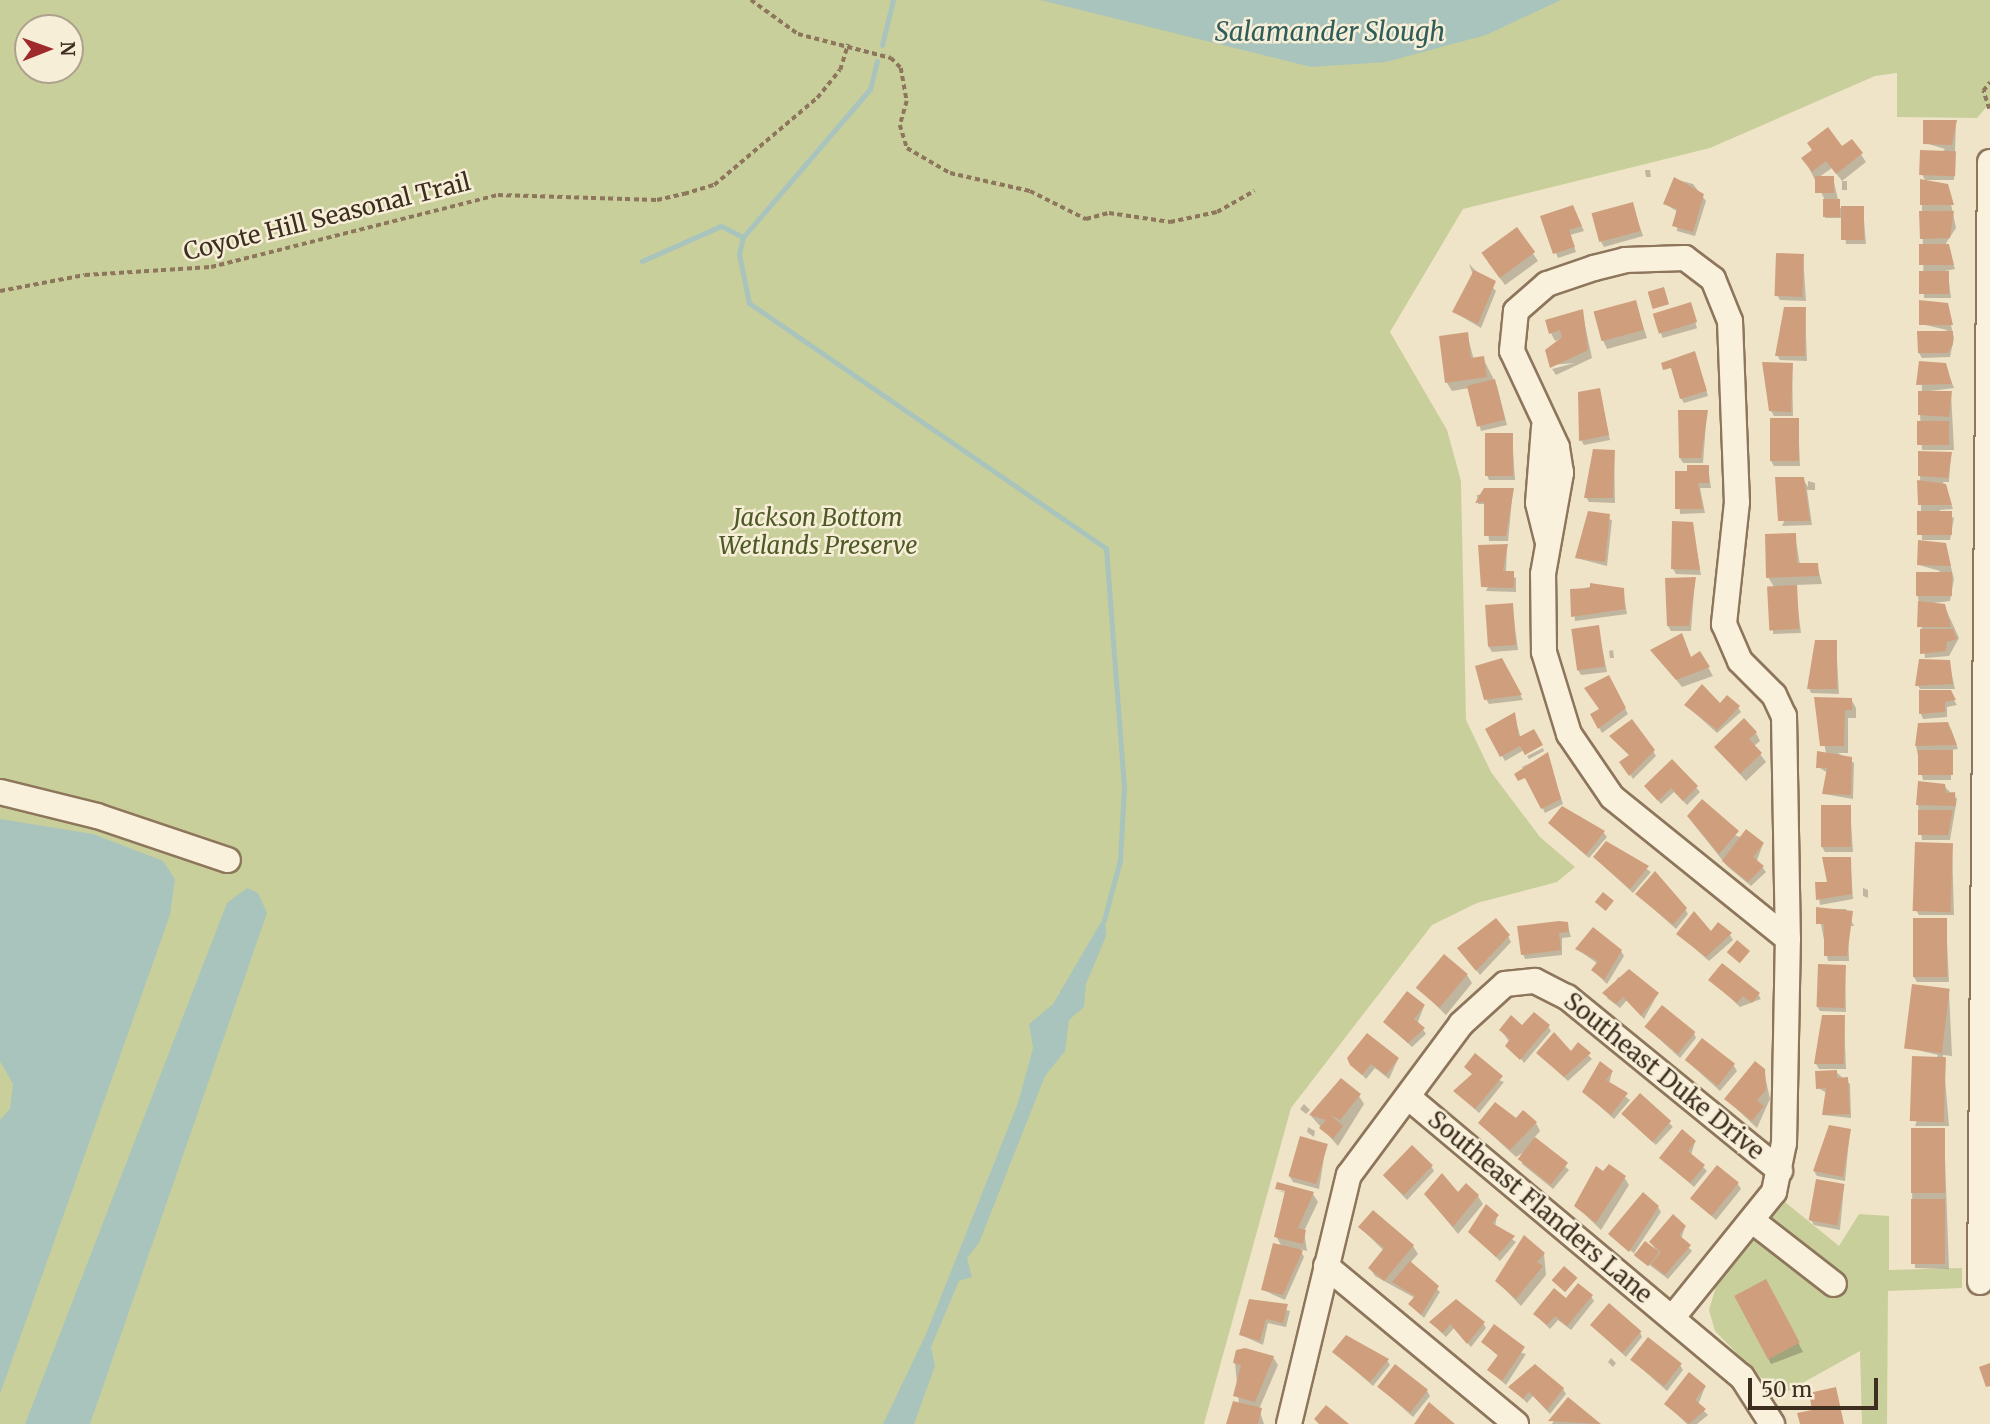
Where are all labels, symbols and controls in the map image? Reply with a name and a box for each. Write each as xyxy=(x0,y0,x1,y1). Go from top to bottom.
north arrow xyxy=(14,14,84,84)
water label: Salamander Slough xyxy=(1215,16,1445,48)
text: N xyxy=(56,41,80,56)
street label: Coyote Hill Seasonal Trail xyxy=(181,167,473,267)
park label: Jackson Bottom Wetlands Preserve xyxy=(718,504,918,560)
street label: Southeast Duke Drive xyxy=(1558,986,1770,1166)
street label: Southeast Flanders Lane xyxy=(1422,1105,1658,1309)
scale bar xyxy=(1752,1364,1882,1408)
text: 50 m xyxy=(1761,1376,1812,1403)

